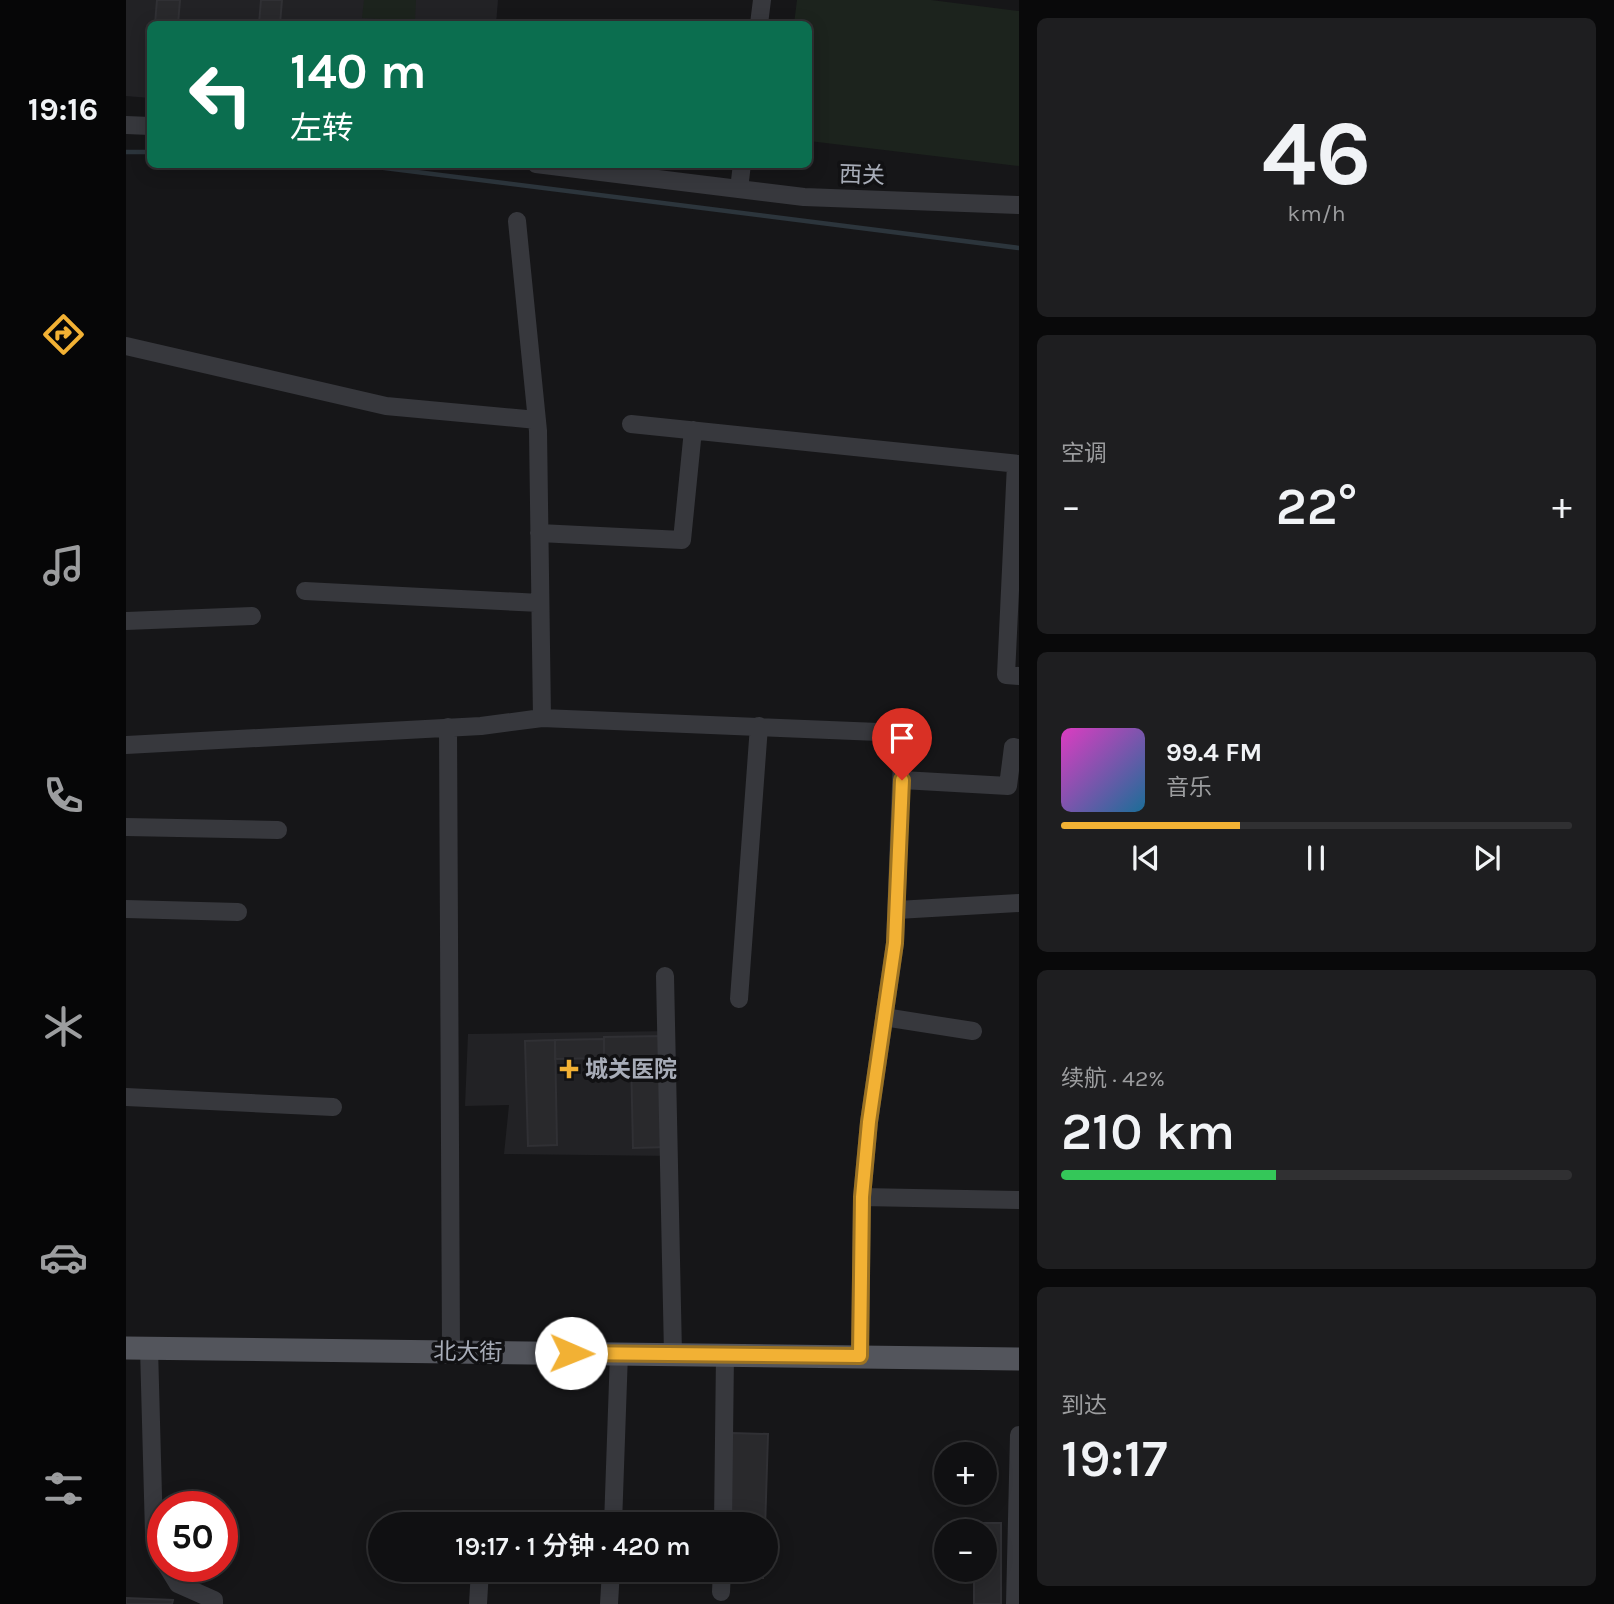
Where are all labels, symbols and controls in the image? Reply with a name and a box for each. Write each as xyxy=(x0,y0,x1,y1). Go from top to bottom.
text: 140 m xyxy=(290,43,427,100)
icon: left xyxy=(175,49,266,140)
text: 19:16 xyxy=(28,91,98,128)
text: 46 xyxy=(1262,101,1371,207)
text: 左转 xyxy=(290,110,354,147)
street label: 西关 xyxy=(839,161,885,189)
text: km/h xyxy=(1287,200,1346,227)
icon: directions xyxy=(39,310,88,359)
text: 空调 xyxy=(1061,440,1107,467)
text: 22° xyxy=(1276,476,1357,537)
text: − xyxy=(1061,484,1081,529)
text: + xyxy=(1552,484,1572,529)
icon: music xyxy=(39,541,88,590)
pin xyxy=(872,708,932,780)
icon: arrive xyxy=(883,719,921,757)
text: 99.4 FM xyxy=(1166,737,1262,768)
icon: phone xyxy=(39,771,88,820)
text: 音乐 xyxy=(1166,774,1212,801)
icon: previous xyxy=(1127,839,1165,877)
icon: pause xyxy=(1297,839,1335,877)
icon: next xyxy=(1468,839,1506,877)
icon: climate xyxy=(39,1002,88,1051)
place label: 城关医院 xyxy=(585,1056,677,1083)
marker: 城关医院 xyxy=(559,1059,579,1079)
text: 续航 · 42% xyxy=(1061,1065,1165,1092)
text: 210 km xyxy=(1061,1101,1235,1162)
icon: car xyxy=(39,1233,88,1282)
position arrow xyxy=(534,1316,608,1390)
street label: 北大街 xyxy=(433,1338,503,1366)
text: 到达 xyxy=(1061,1392,1107,1419)
text: 19:17 xyxy=(1061,1428,1168,1489)
map controls xyxy=(934,1442,997,1582)
button: + xyxy=(934,1442,997,1505)
icon: filters xyxy=(39,1464,88,1513)
speed limit sign: 50 xyxy=(147,1491,238,1582)
button: − xyxy=(934,1519,997,1582)
text: 19:17 · 1 分钟 · 420 m xyxy=(455,1531,691,1562)

